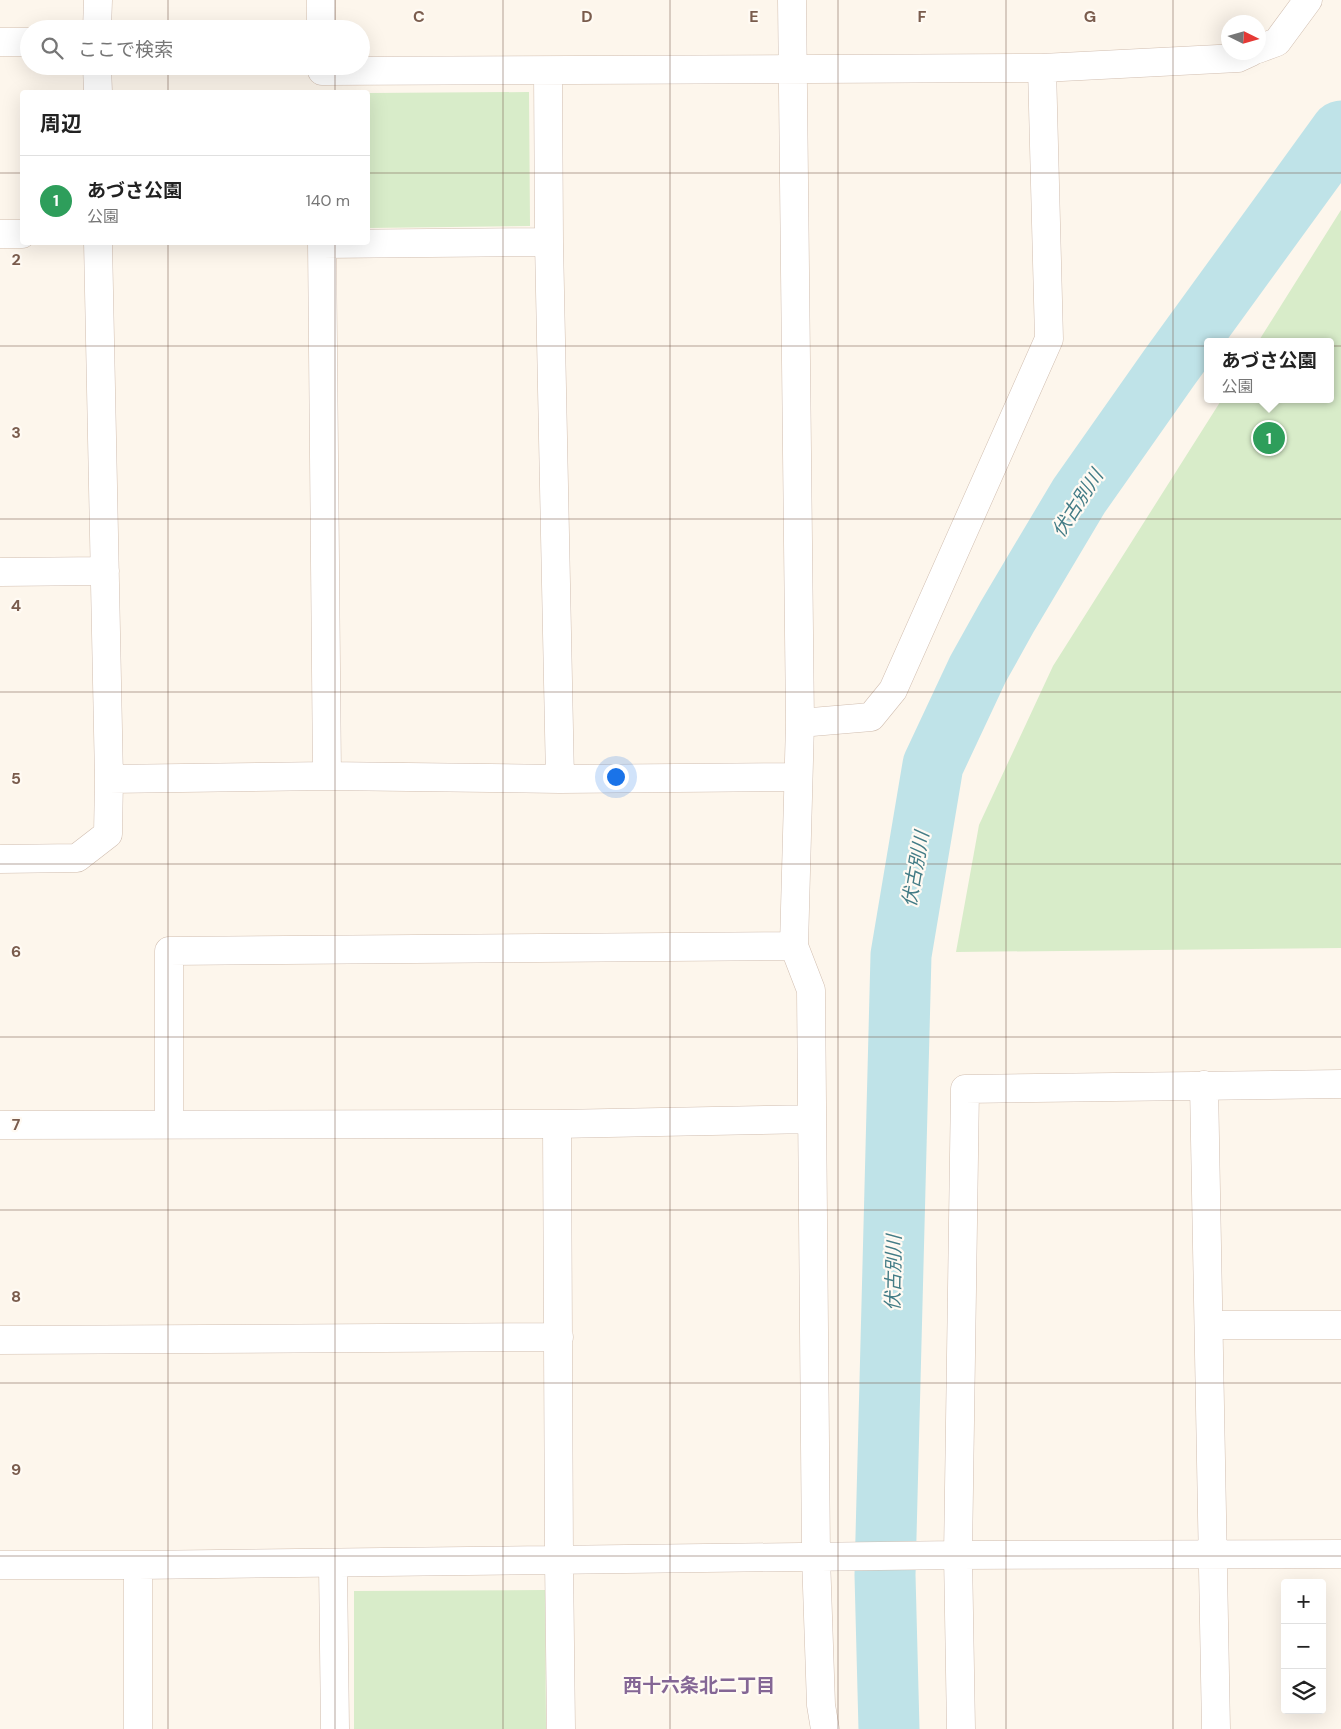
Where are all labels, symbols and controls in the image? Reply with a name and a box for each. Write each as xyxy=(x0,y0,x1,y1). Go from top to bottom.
text: C xyxy=(413,6,425,27)
text: D xyxy=(581,6,593,27)
text: E xyxy=(749,6,759,27)
text: F xyxy=(918,6,927,27)
text: G xyxy=(1084,6,1096,27)
north arrow xyxy=(1221,15,1266,60)
search box xyxy=(20,20,370,75)
icon: search xyxy=(38,34,66,62)
text: ここで検索 xyxy=(78,37,173,62)
text: 周辺 xyxy=(40,110,82,138)
text: あづさ公園 xyxy=(87,178,182,203)
text: 1 xyxy=(53,190,59,211)
text: 140 m xyxy=(306,190,350,211)
text: 公園 xyxy=(87,206,119,227)
text: 2 xyxy=(11,249,21,270)
popup xyxy=(1204,338,1334,403)
text: あづさ公園 xyxy=(1221,348,1317,373)
text: 公園 xyxy=(1221,376,1254,397)
pin: 1 xyxy=(1253,419,1285,457)
text: 3 xyxy=(11,422,21,443)
water label: 伏古別川 xyxy=(1046,463,1110,542)
text: 4 xyxy=(11,595,21,616)
your location xyxy=(603,764,629,790)
text: 5 xyxy=(11,768,21,789)
water label: 伏古別川 xyxy=(897,828,935,909)
text: 6 xyxy=(11,941,21,962)
text: 7 xyxy=(12,1114,21,1135)
water label: 伏古別川 xyxy=(880,1233,907,1311)
text: 8 xyxy=(11,1286,21,1307)
text: 9 xyxy=(11,1459,21,1480)
map controls xyxy=(1281,1579,1326,1714)
button: + xyxy=(1281,1579,1326,1624)
button: − xyxy=(1281,1624,1326,1669)
button: layers xyxy=(1281,1669,1326,1714)
district label: 西十六条北二丁目 xyxy=(623,1673,775,1698)

